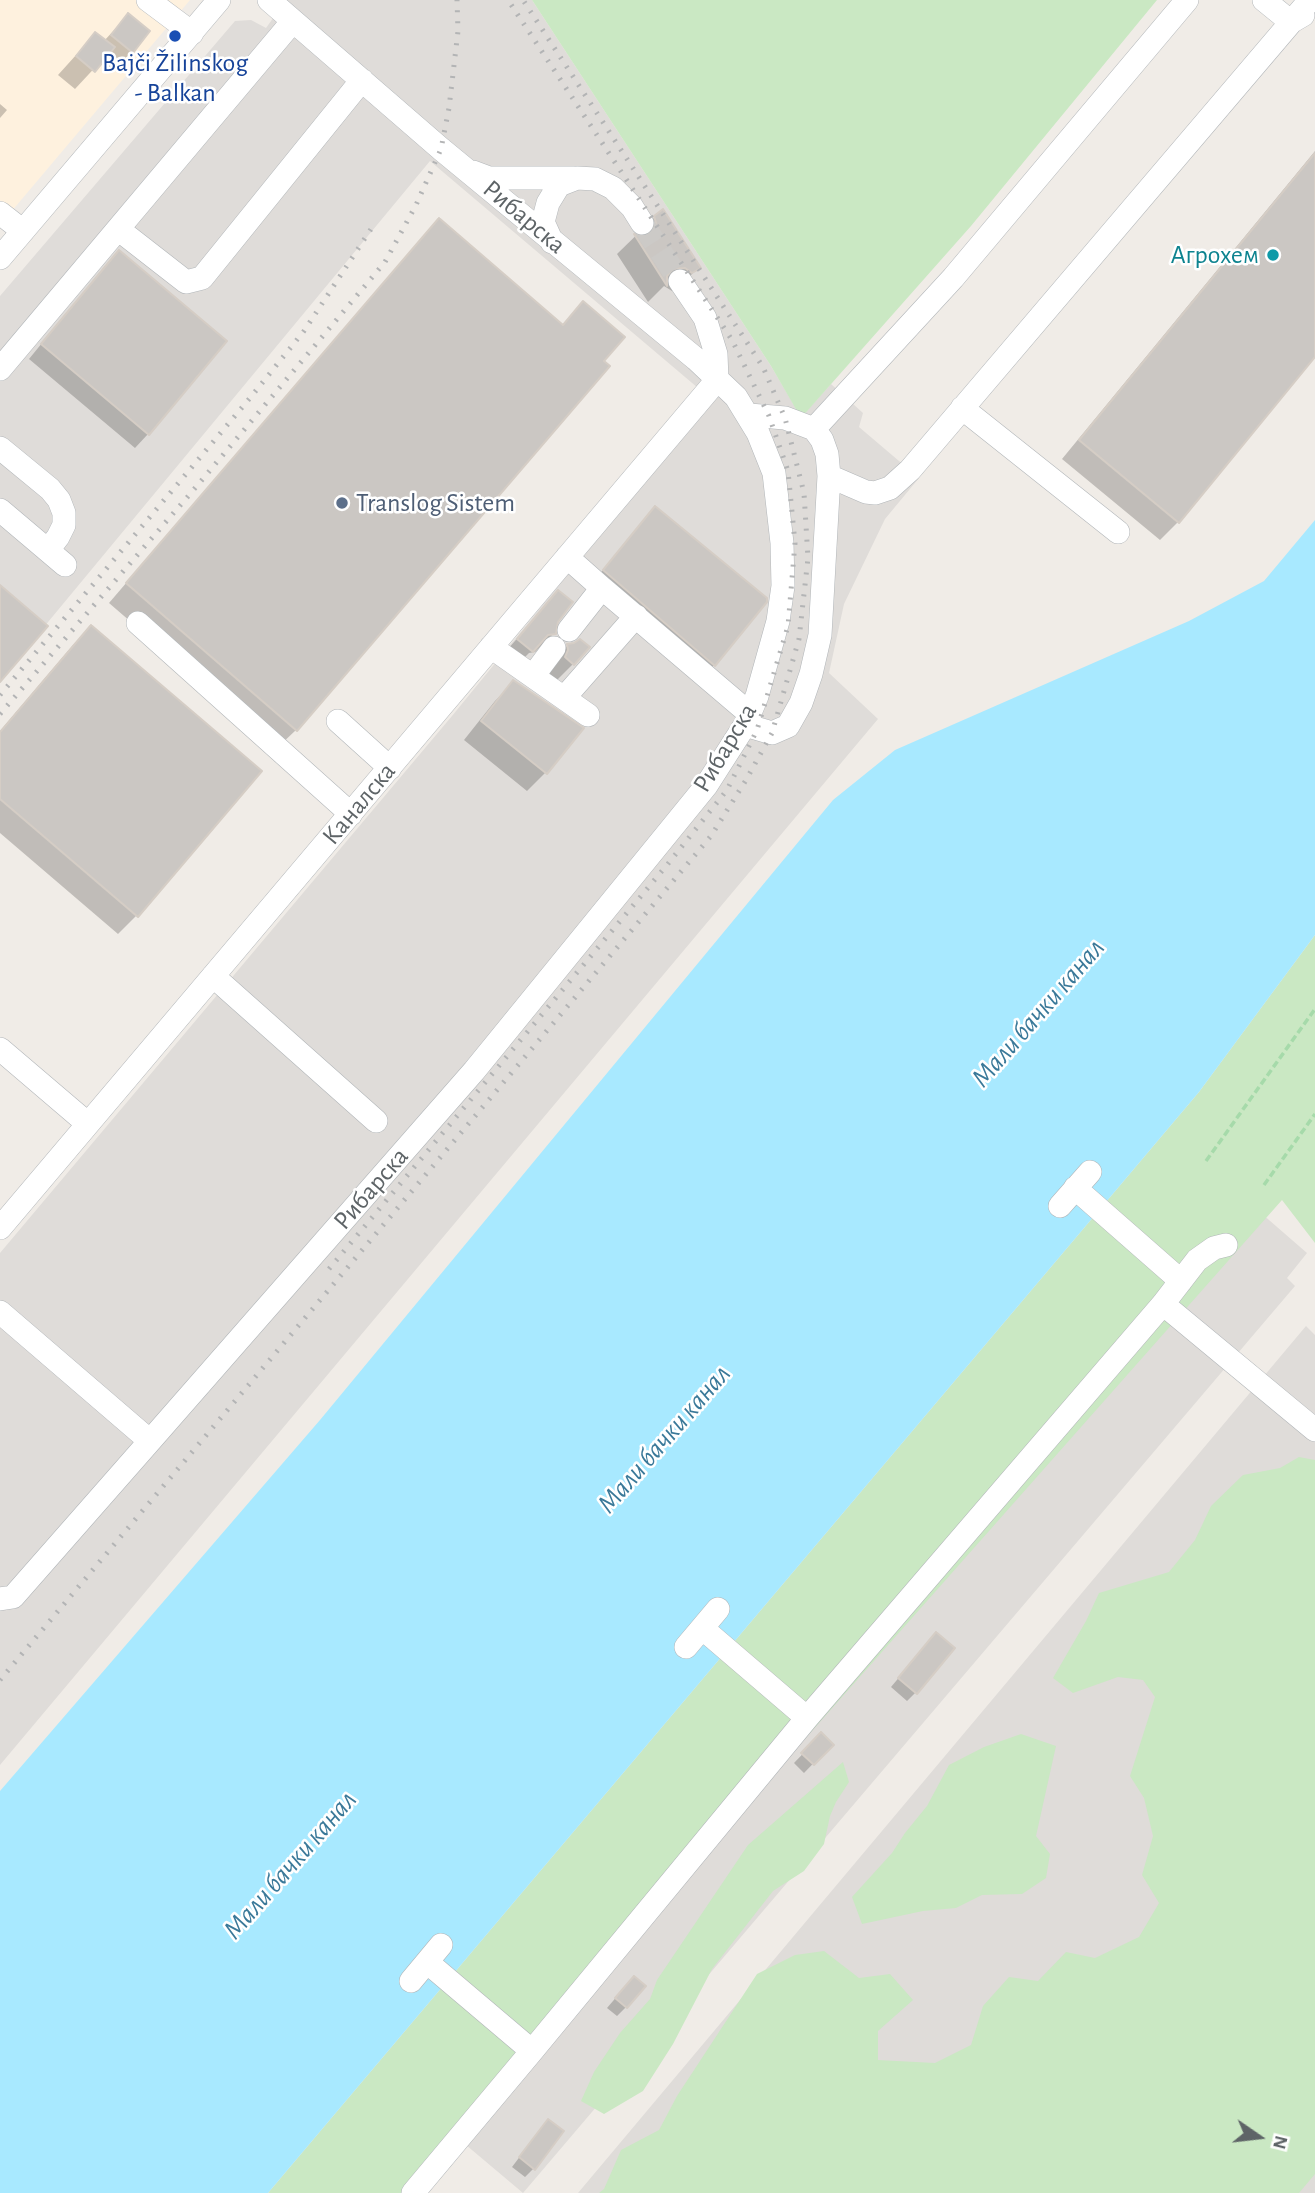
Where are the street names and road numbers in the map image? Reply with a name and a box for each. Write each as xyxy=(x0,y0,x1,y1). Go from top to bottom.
street label: Рибарска xyxy=(476,173,572,261)
street label: Рибарска xyxy=(686,698,764,798)
street label: Каналска xyxy=(316,756,402,852)
street label: Рибарска xyxy=(327,1142,415,1236)

